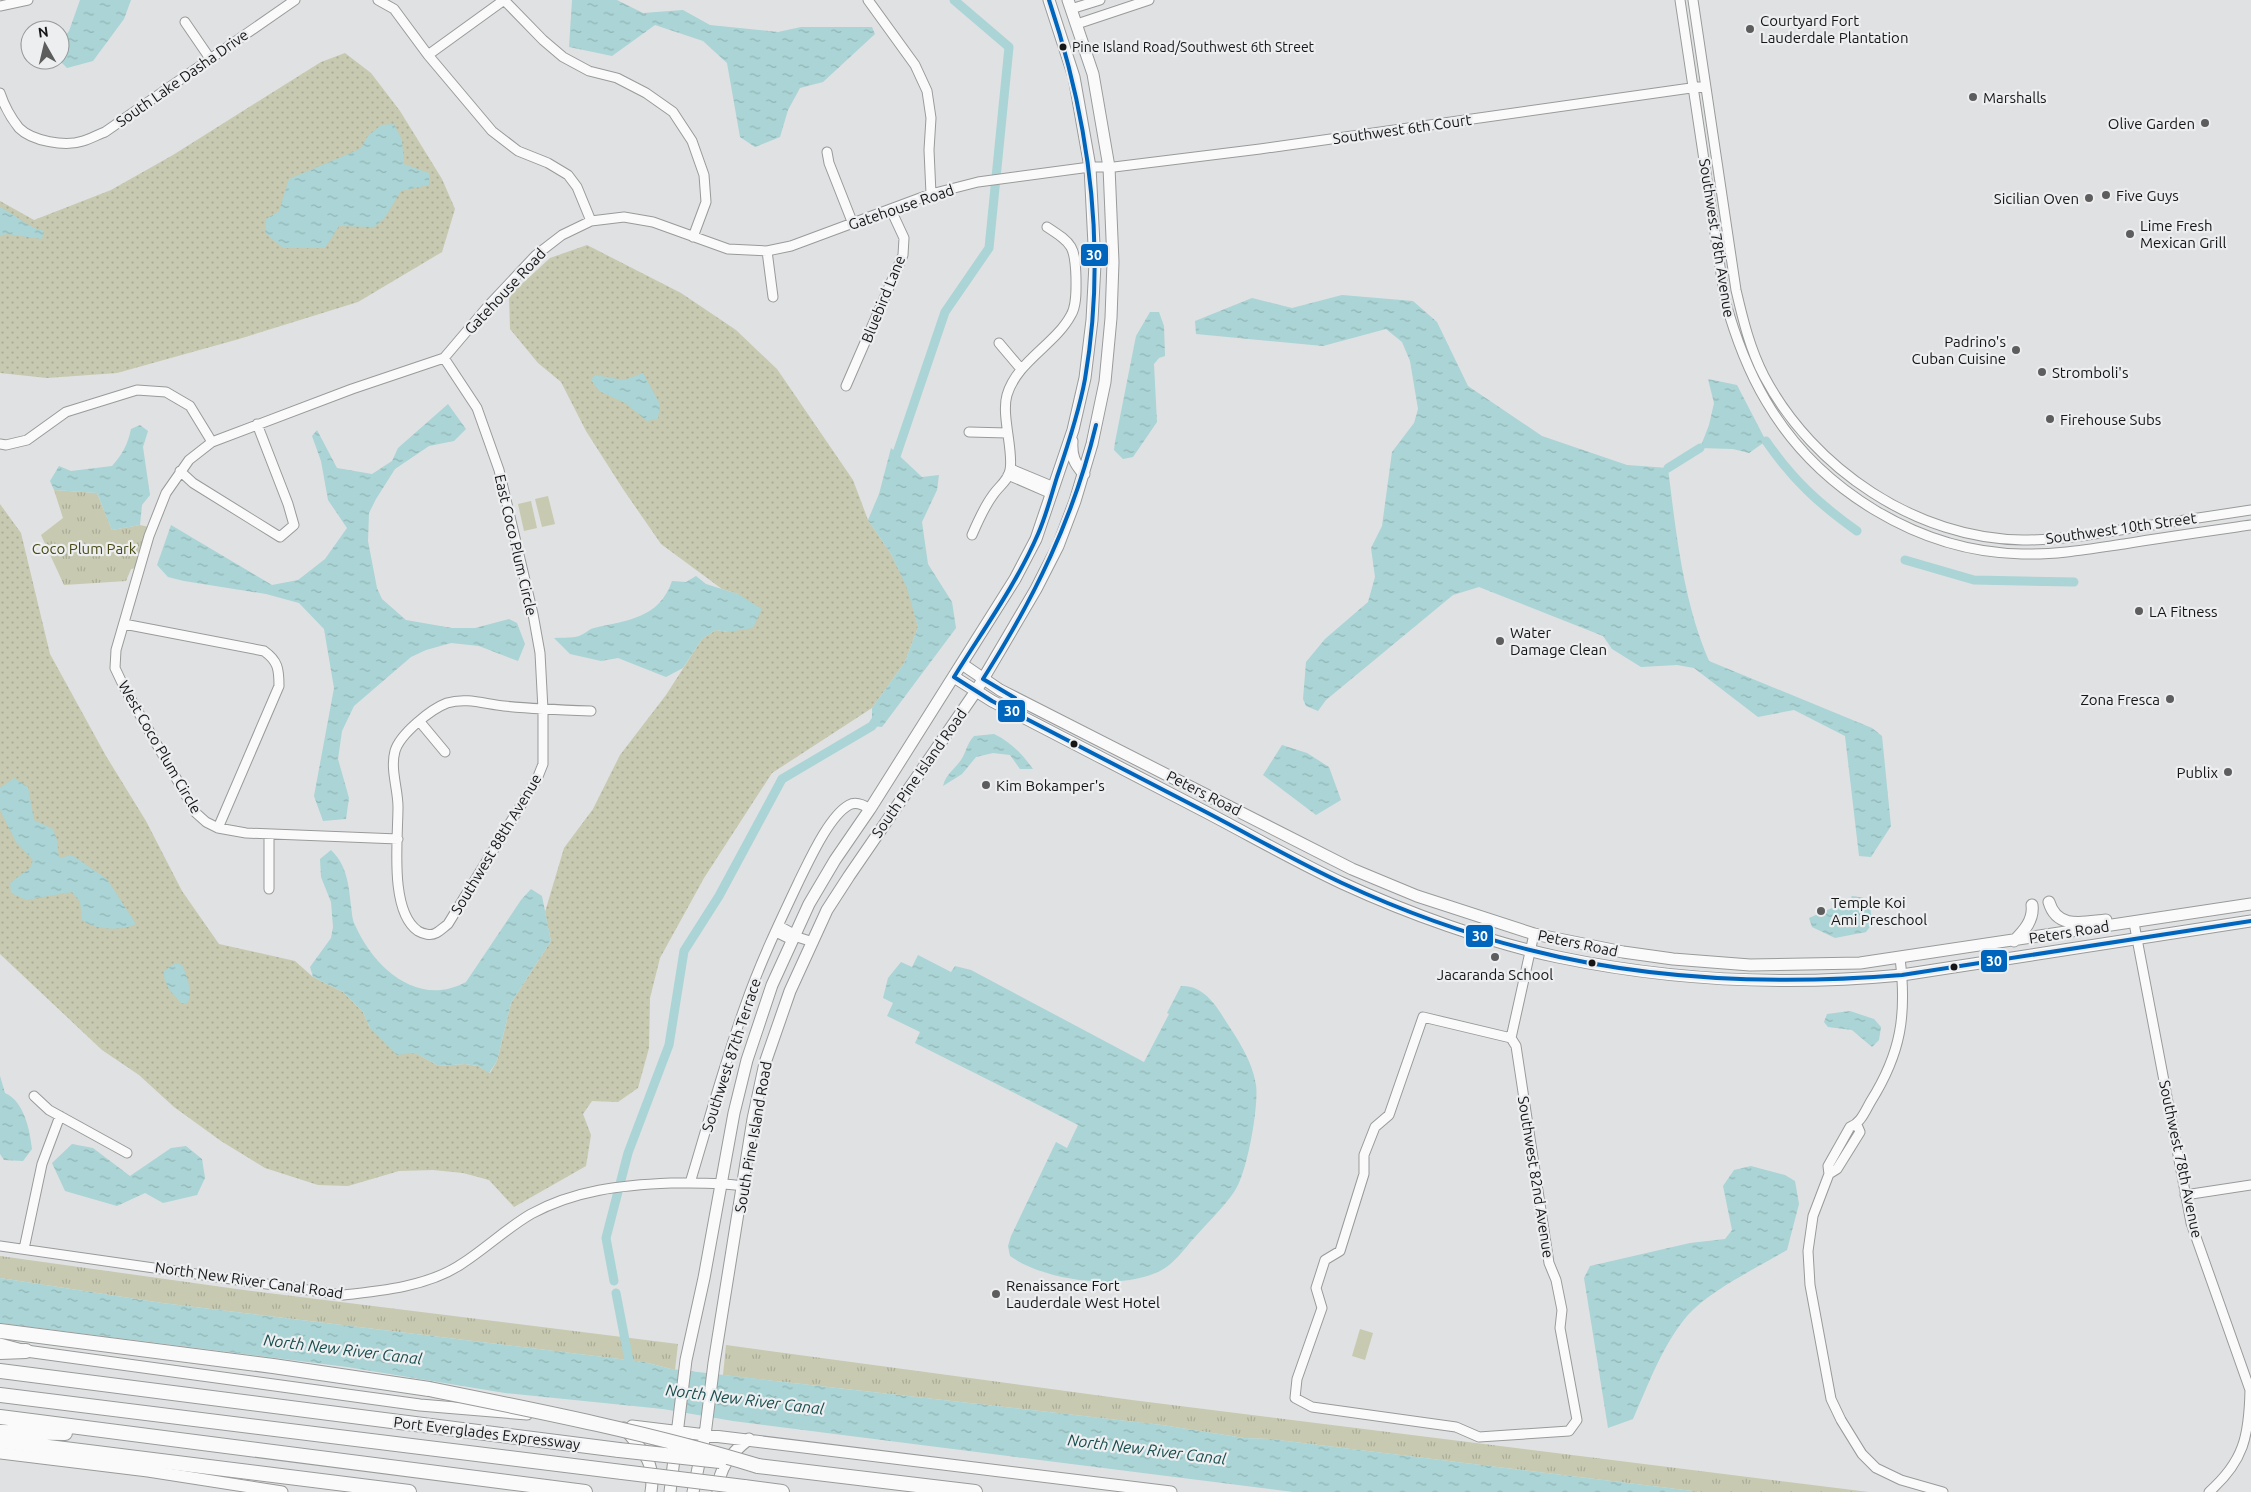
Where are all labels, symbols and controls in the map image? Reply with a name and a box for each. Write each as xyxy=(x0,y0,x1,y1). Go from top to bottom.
place label: Courtyard Fort Lauderdale Plantation xyxy=(1760,12,1908,46)
north arrow xyxy=(20,20,70,70)
text: N xyxy=(37,23,49,41)
marker: Courtyard Fort Lauderdale Plantation xyxy=(1744,23,1756,35)
street label: South Lake Dasha Drive xyxy=(113,26,251,130)
place label: Pine Island Road/Southwest 6th Street xyxy=(1072,39,1315,55)
marker: Pine Island Road/Southwest 6th Street xyxy=(1058,42,1068,52)
place label: Marshalls xyxy=(1983,89,2047,106)
marker: Marshalls xyxy=(1967,91,1979,103)
street label: Southwest 6th Court xyxy=(1332,111,1473,147)
place label: Olive Garden xyxy=(2108,115,2195,132)
marker: Olive Garden xyxy=(2199,117,2211,129)
street label: Southwest 78th Avenue xyxy=(1696,157,1738,319)
street label: Gatehouse Road xyxy=(846,181,956,233)
place label: Five Guys xyxy=(2116,187,2179,204)
marker: Five Guys xyxy=(2100,189,2112,201)
place label: Sicilian Oven xyxy=(1994,190,2079,207)
marker: Sicilian Oven xyxy=(2083,192,2095,204)
place label: Lime Fresh Mexican Grill xyxy=(2140,217,2226,251)
marker: Lime Fresh Mexican Grill xyxy=(2124,228,2136,240)
line badge: 30 xyxy=(1080,243,1109,267)
street label: Gatehouse Road xyxy=(461,245,549,337)
text: 30 xyxy=(1086,247,1102,263)
street label: Bluebird Lane xyxy=(858,253,908,345)
place label: Padrino's Cuban Cuisine xyxy=(1912,333,2006,367)
marker: Padrino's Cuban Cuisine xyxy=(2010,344,2022,356)
place label: Stromboli's xyxy=(2052,364,2128,381)
marker: Stromboli's xyxy=(2036,366,2048,378)
place label: Firehouse Subs xyxy=(2060,411,2161,428)
marker: Firehouse Subs xyxy=(2044,413,2056,425)
street label: East Coco Plum Circle xyxy=(491,473,541,617)
street label: Southwest 10th Street xyxy=(2045,509,2198,547)
park label: Coco Plum Park xyxy=(32,540,137,557)
place label: LA Fitness xyxy=(2149,603,2218,620)
marker: LA Fitness xyxy=(2133,605,2145,617)
place label: Water Damage Clean xyxy=(1510,624,1607,658)
marker: Water Damage Clean xyxy=(1494,635,1506,647)
street label: West Coco Plum Circle xyxy=(115,678,205,816)
place label: Zona Fresca xyxy=(2080,691,2160,708)
marker: Zona Fresca xyxy=(2164,693,2176,705)
line badge: 30 xyxy=(997,699,1026,723)
text: 30 xyxy=(1004,703,1020,719)
street label: South Pine Island Road xyxy=(868,705,970,841)
unlabelled marker xyxy=(1069,739,1079,749)
place label: Publix xyxy=(2177,764,2218,781)
marker: Publix xyxy=(2222,766,2234,778)
street label: Peters Road xyxy=(1164,767,1244,819)
street label: Southwest 88th Avenue xyxy=(447,771,545,917)
place label: Kim Bokamper's xyxy=(996,777,1105,794)
marker: Kim Bokamper's xyxy=(980,779,992,791)
place label: Temple Koi Ami Preschool xyxy=(1831,894,1927,928)
marker: Temple Koi Ami Preschool xyxy=(1815,905,1827,917)
street label: Peters Road xyxy=(2028,917,2110,947)
line badge: 30 xyxy=(1465,924,1494,948)
street label: Peters Road xyxy=(1536,926,1620,960)
text: 30 xyxy=(1472,928,1488,944)
line badge: 30 xyxy=(1980,949,2008,973)
marker: Jacaranda School xyxy=(1489,951,1501,963)
text: 30 xyxy=(1986,953,2002,969)
unlabelled marker xyxy=(1587,958,1597,968)
unlabelled marker xyxy=(1949,962,1959,972)
place label: Jacaranda School xyxy=(1437,966,1553,983)
street label: Southwest 87th Terrace xyxy=(698,976,764,1134)
street label: South Pine Island Road xyxy=(731,1060,775,1214)
street label: Southwest 78th Avenue xyxy=(2156,1079,2206,1239)
street label: Southwest 82nd Avenue xyxy=(1515,1095,1557,1259)
street label: North New River Canal Road xyxy=(154,1258,344,1302)
place label: Renaissance Fort Lauderdale West Hotel xyxy=(1006,1277,1160,1311)
marker: Renaissance Fort Lauderdale West Hotel xyxy=(990,1288,1002,1300)
water label: North New River Canal xyxy=(263,1330,424,1368)
water label: North New River Canal xyxy=(665,1380,826,1418)
street label: Port Everglades Expressway xyxy=(393,1413,581,1453)
water label: North New River Canal xyxy=(1067,1430,1228,1468)

